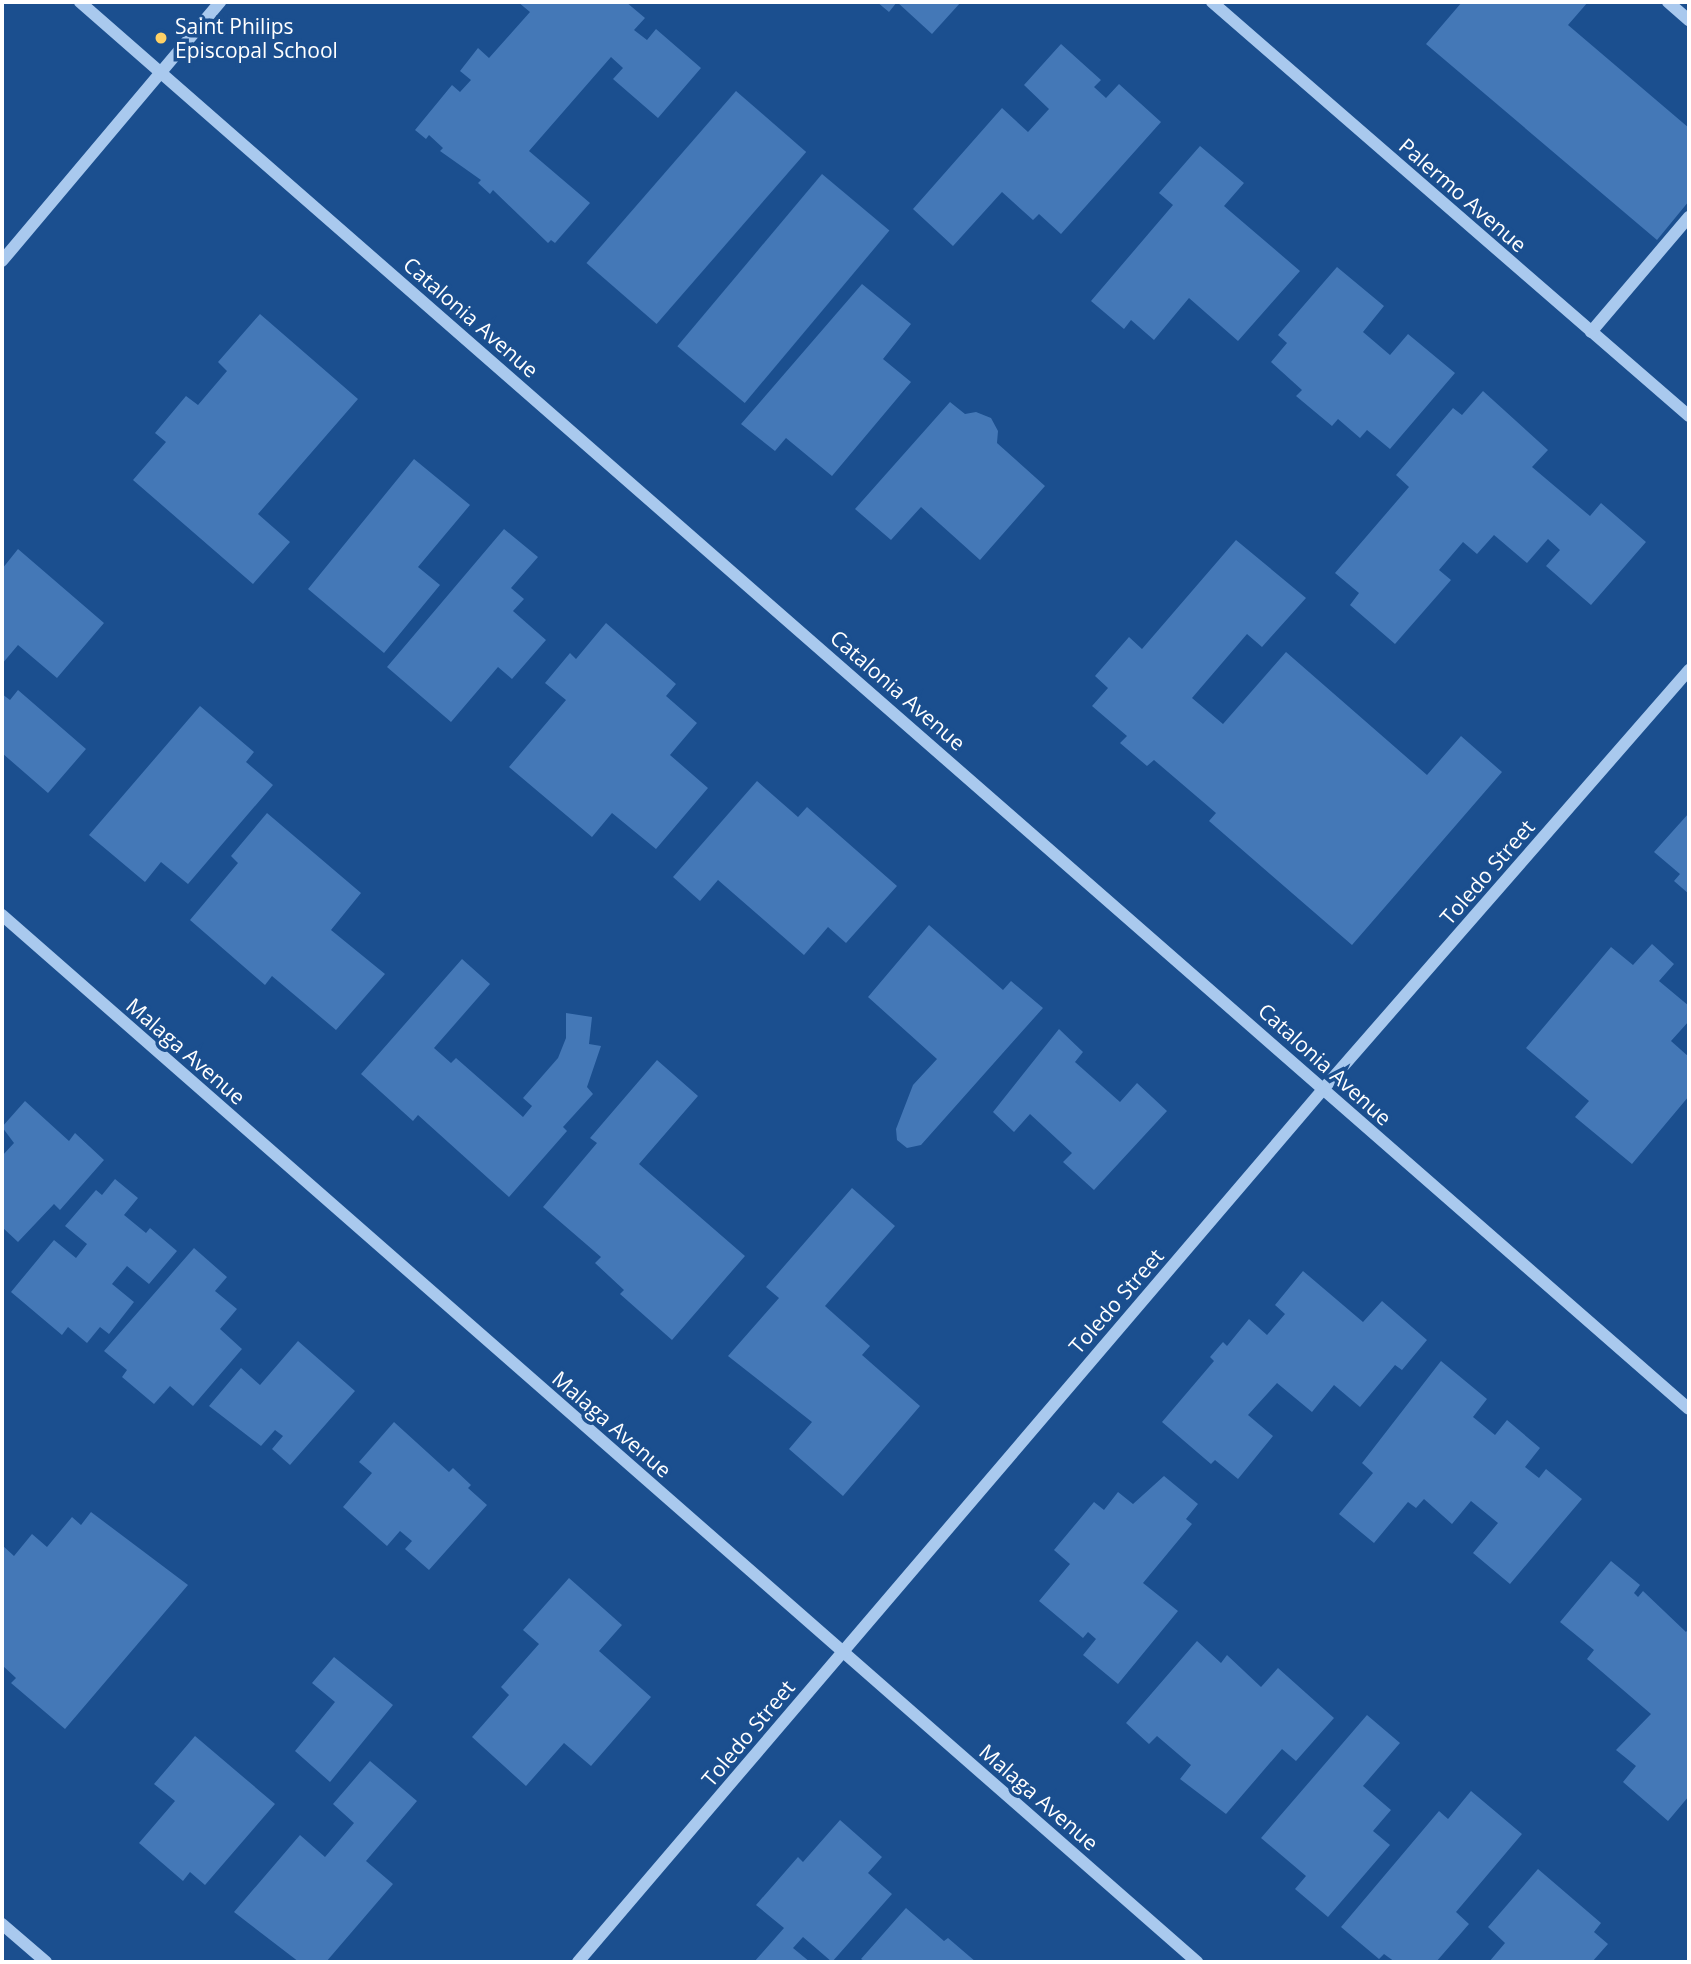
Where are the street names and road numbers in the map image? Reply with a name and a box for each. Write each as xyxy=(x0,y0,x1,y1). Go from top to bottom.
street label: Palermo Avenue xyxy=(1394,133,1532,257)
street label: Catalonia Avenue xyxy=(398,252,544,382)
street label: Catalonia Avenue xyxy=(825,625,971,755)
street label: Toledo Street xyxy=(1435,814,1539,930)
street label: Malaga Avenue xyxy=(121,993,251,1109)
street label: Catalonia Avenue xyxy=(1253,998,1397,1130)
street label: Toledo Street xyxy=(1064,1243,1168,1359)
street label: Malaga Avenue xyxy=(547,1366,677,1482)
street label: Toledo Street xyxy=(696,1675,800,1791)
street label: Malaga Avenue xyxy=(974,1739,1104,1855)

